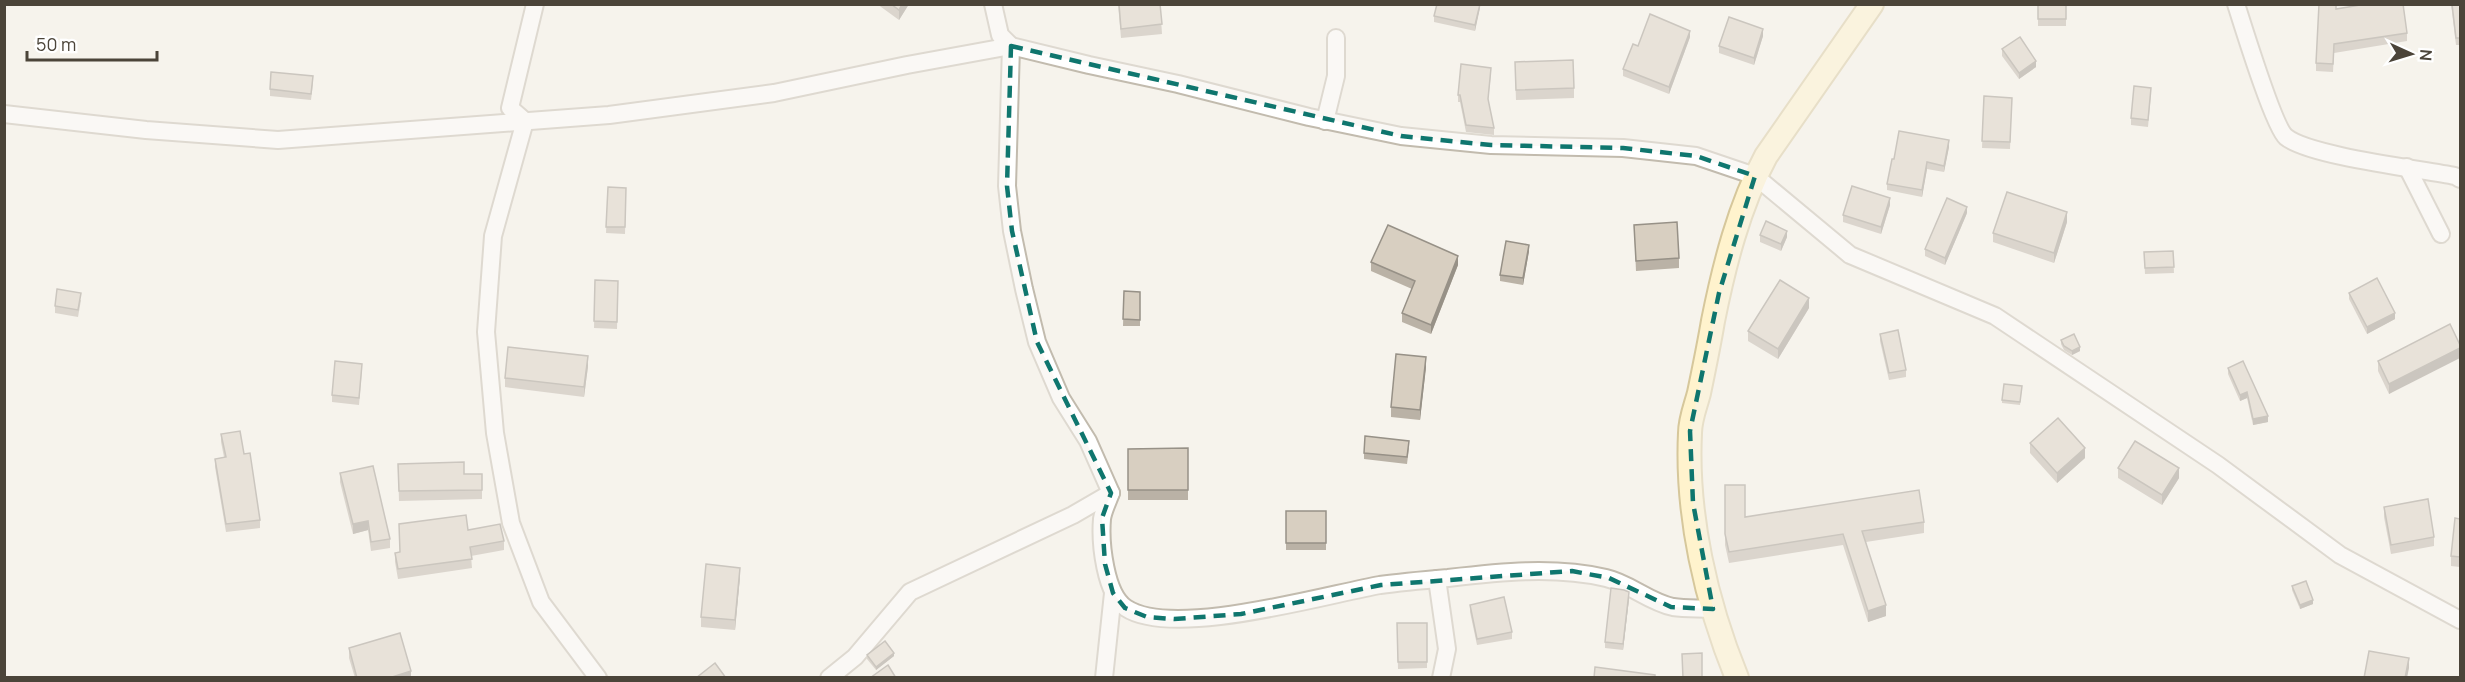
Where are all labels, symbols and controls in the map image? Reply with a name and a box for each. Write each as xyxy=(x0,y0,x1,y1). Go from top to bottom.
scale bar xyxy=(27,24,158,62)
north arrow xyxy=(2381,24,2441,84)
text: 50 m xyxy=(36,32,76,56)
text: N xyxy=(2415,49,2437,62)

